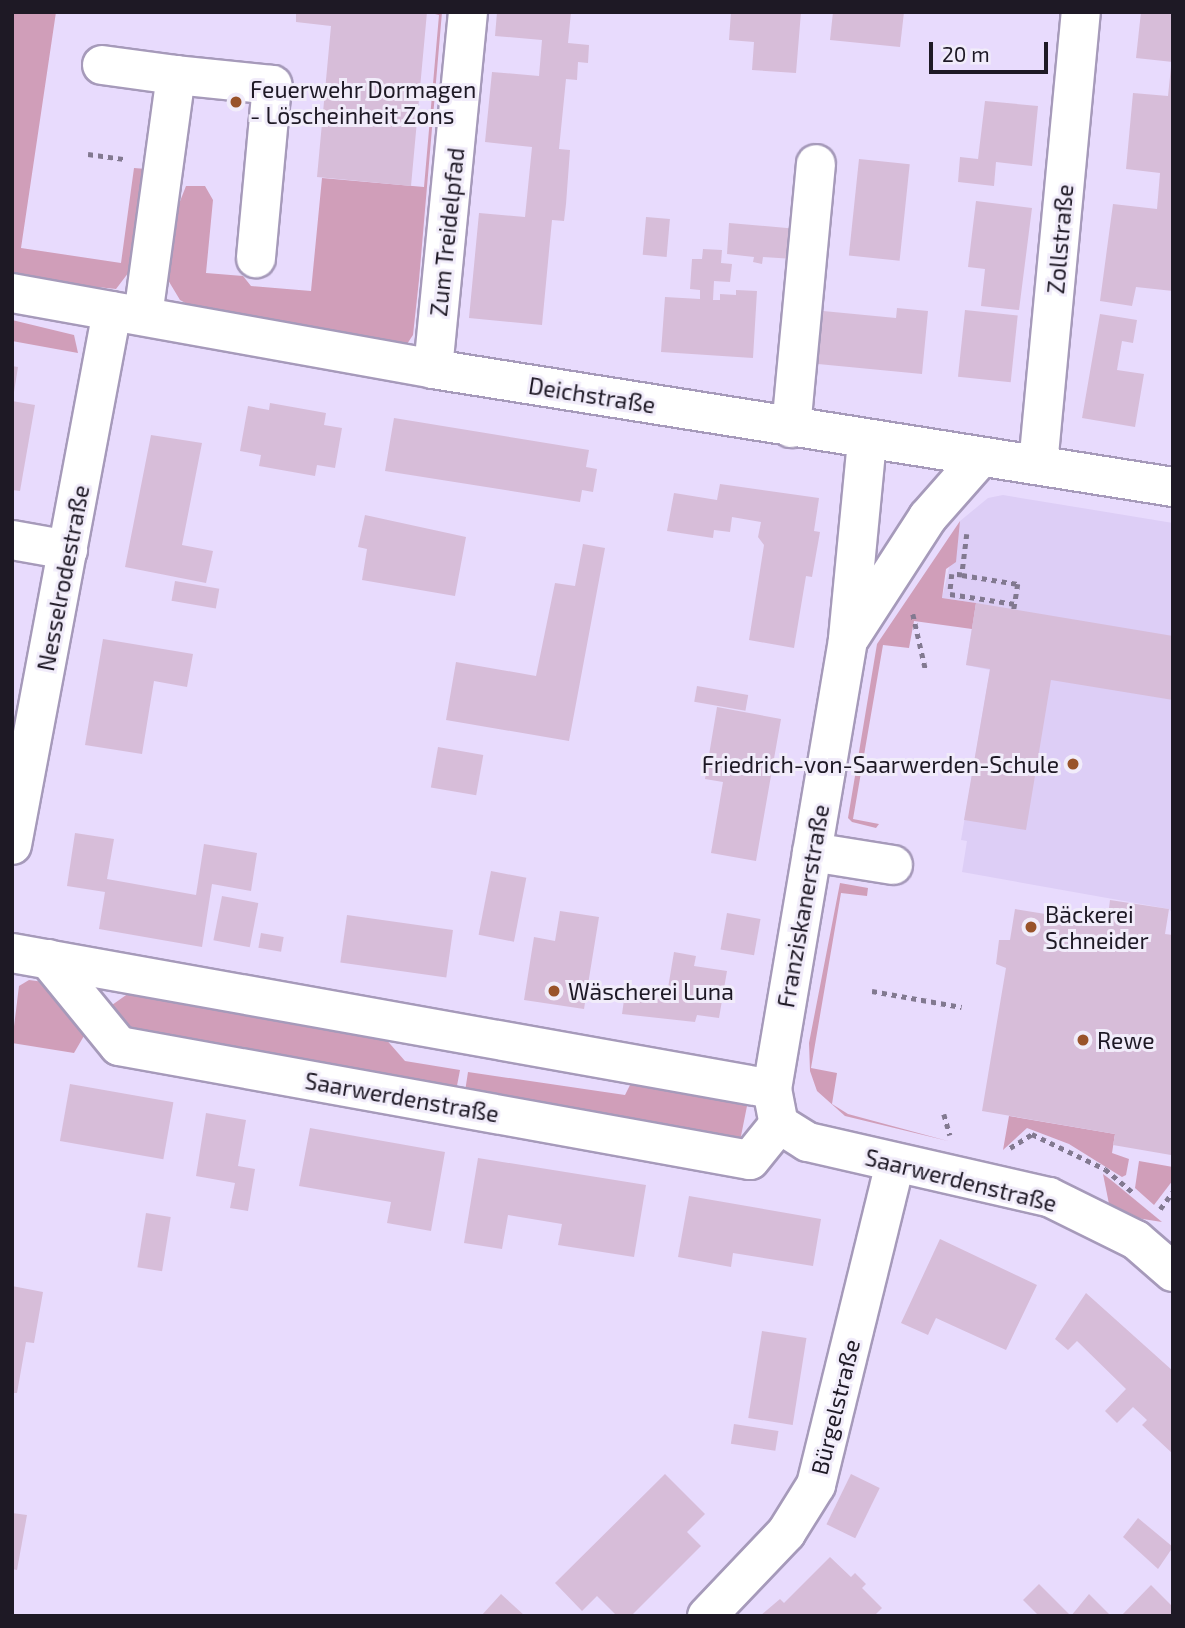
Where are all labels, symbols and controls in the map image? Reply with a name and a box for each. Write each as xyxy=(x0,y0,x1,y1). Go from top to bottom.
scale bar xyxy=(933,28,1052,72)
text: 20 m xyxy=(942,41,990,66)
place label: Feuerwehr Dormagen - Löscheinheit Zons xyxy=(250,75,477,129)
marker: Feuerwehr Dormagen - Löscheinheit Zons xyxy=(228,94,244,110)
street label: Zum Treidelpfad xyxy=(424,146,470,318)
street label: Zollstraße xyxy=(1041,183,1079,295)
street label: Deichstraße xyxy=(527,371,657,419)
street label: Nesselrodestraße xyxy=(31,483,95,673)
place label: Friedrich-von-Saarwerden-Schule xyxy=(702,750,1059,778)
marker: Friedrich-von-Saarwerden-Schule xyxy=(1065,756,1081,772)
street label: Franziskanerstraße xyxy=(772,802,834,1010)
place label: Bäckerei Schneider xyxy=(1045,900,1149,954)
marker: Bäckerei Schneider xyxy=(1023,919,1039,935)
place label: Wäscherei Luna xyxy=(568,977,734,1005)
marker: Wäscherei Luna xyxy=(546,983,562,999)
place label: Rewe xyxy=(1097,1026,1155,1054)
marker: Rewe xyxy=(1075,1032,1091,1048)
street label: Saarwerdenstraße xyxy=(303,1066,501,1128)
street label: Saarwerdenstraße xyxy=(862,1143,1060,1217)
street label: Bürgelstraße xyxy=(805,1336,865,1478)

